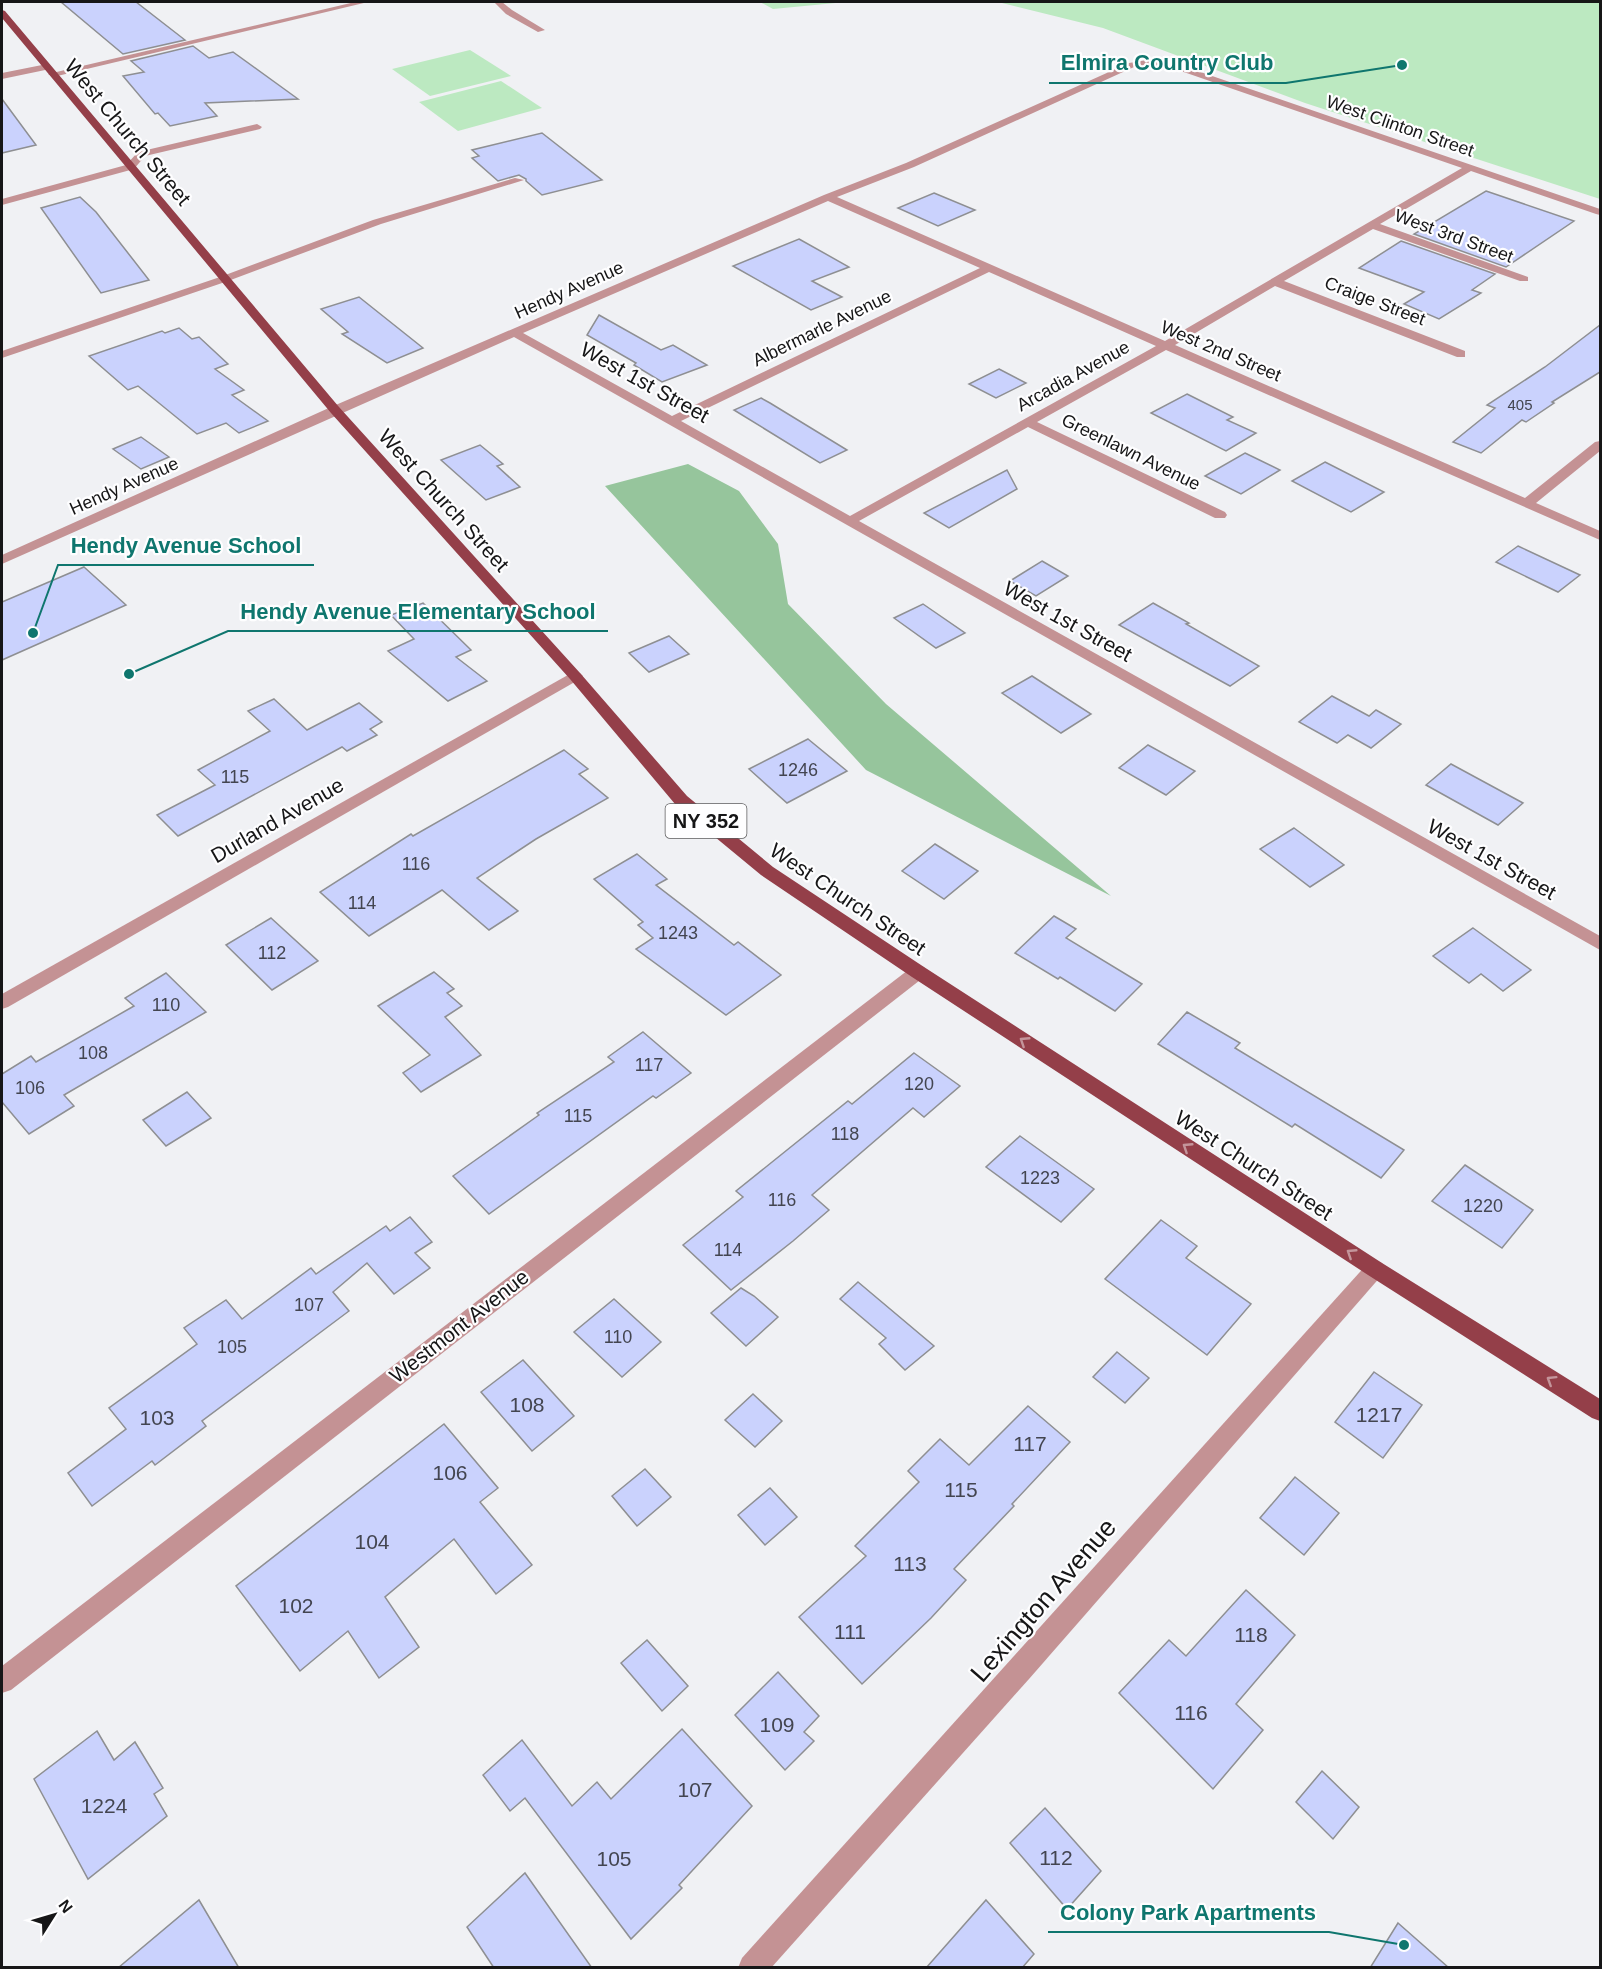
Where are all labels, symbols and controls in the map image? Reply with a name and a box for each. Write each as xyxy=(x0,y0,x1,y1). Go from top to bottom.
callout: Elmira Country Club xyxy=(1049,43,1286,83)
text: Elmira Country Club xyxy=(1061,50,1273,75)
street label: West Church Street xyxy=(60,55,196,210)
street label: West Clinton Street xyxy=(1324,91,1476,161)
street label: West 3rd Street xyxy=(1392,205,1516,267)
street label: Hendy Avenue xyxy=(512,257,626,323)
street label: Craige Street xyxy=(1322,273,1428,329)
street label: Albermarle Avenue xyxy=(749,286,895,370)
street label: West 2nd Street xyxy=(1158,317,1284,385)
street label: West 1st Street xyxy=(577,337,713,427)
street label: Arcadia Avenue xyxy=(1013,337,1133,415)
house number: 405 xyxy=(1507,396,1533,413)
street label: Greenlawn Avenue xyxy=(1058,410,1204,494)
street label: West Church Street xyxy=(374,424,514,576)
street label: Hendy Avenue xyxy=(67,453,181,519)
callout: Hendy Avenue School xyxy=(58,525,314,565)
text: Hendy Avenue School xyxy=(71,533,301,558)
street label: West 1st Street xyxy=(1000,576,1136,666)
callout: Hendy Avenue Elementary School xyxy=(228,591,608,631)
text: Hendy Avenue Elementary School xyxy=(240,599,596,624)
house number: 1246 xyxy=(778,760,818,780)
house number: 115 xyxy=(221,767,249,787)
street label: Durland Avenue xyxy=(207,773,347,867)
road number: NY 352 xyxy=(666,804,746,838)
street label: West 1st Street xyxy=(1424,814,1560,904)
street label: West Church Street xyxy=(766,838,930,960)
house number: 116 xyxy=(402,854,430,874)
house number: 114 xyxy=(348,893,376,913)
house number: 1243 xyxy=(658,923,698,943)
house number: 112 xyxy=(258,943,286,963)
house number: 110 xyxy=(152,995,180,1015)
one-way arrow xyxy=(1019,1037,1030,1048)
house number: 108 xyxy=(78,1043,108,1063)
house number: 117 xyxy=(635,1055,663,1075)
house number: 120 xyxy=(904,1074,934,1094)
house number: 106 xyxy=(15,1078,45,1098)
house number: 115 xyxy=(564,1106,592,1126)
street label: West Church Street xyxy=(1171,1106,1337,1225)
house number: 118 xyxy=(831,1124,859,1144)
one-way arrow xyxy=(1183,1143,1194,1154)
house number: 1223 xyxy=(1020,1168,1060,1188)
house number: 116 xyxy=(768,1190,796,1210)
house number: 1220 xyxy=(1463,1196,1503,1216)
house number: 114 xyxy=(714,1240,742,1260)
one-way arrow xyxy=(1346,1249,1357,1260)
street label: Westmont Avenue xyxy=(385,1265,533,1387)
house number: 107 xyxy=(294,1295,324,1315)
house number: 110 xyxy=(604,1327,632,1347)
house number: 105 xyxy=(217,1337,247,1357)
one-way arrow xyxy=(1547,1375,1557,1387)
house number: 108 xyxy=(509,1393,545,1416)
house number: 1217 xyxy=(1356,1403,1402,1426)
house number: 103 xyxy=(139,1406,175,1429)
house number: 117 xyxy=(1013,1432,1047,1455)
house number: 106 xyxy=(432,1461,468,1484)
house number: 115 xyxy=(944,1478,978,1501)
street label: Lexington Avenue xyxy=(964,1512,1122,1688)
house number: 104 xyxy=(354,1530,390,1553)
house number: 113 xyxy=(893,1552,927,1575)
house number: 102 xyxy=(278,1594,314,1617)
house number: 111 xyxy=(834,1620,866,1643)
house number: 118 xyxy=(1234,1623,1268,1646)
house number: 116 xyxy=(1174,1701,1208,1724)
house number: 109 xyxy=(759,1713,795,1736)
house number: 107 xyxy=(677,1778,713,1801)
house number: 1224 xyxy=(81,1794,128,1817)
house number: 112 xyxy=(1039,1846,1073,1869)
house number: 105 xyxy=(596,1847,632,1870)
north arrow xyxy=(24,1885,84,1945)
callout: Colony Park Apartments xyxy=(1048,1892,1329,1932)
text: N xyxy=(55,1897,76,1916)
text: Colony Park Apartments xyxy=(1060,1900,1316,1925)

